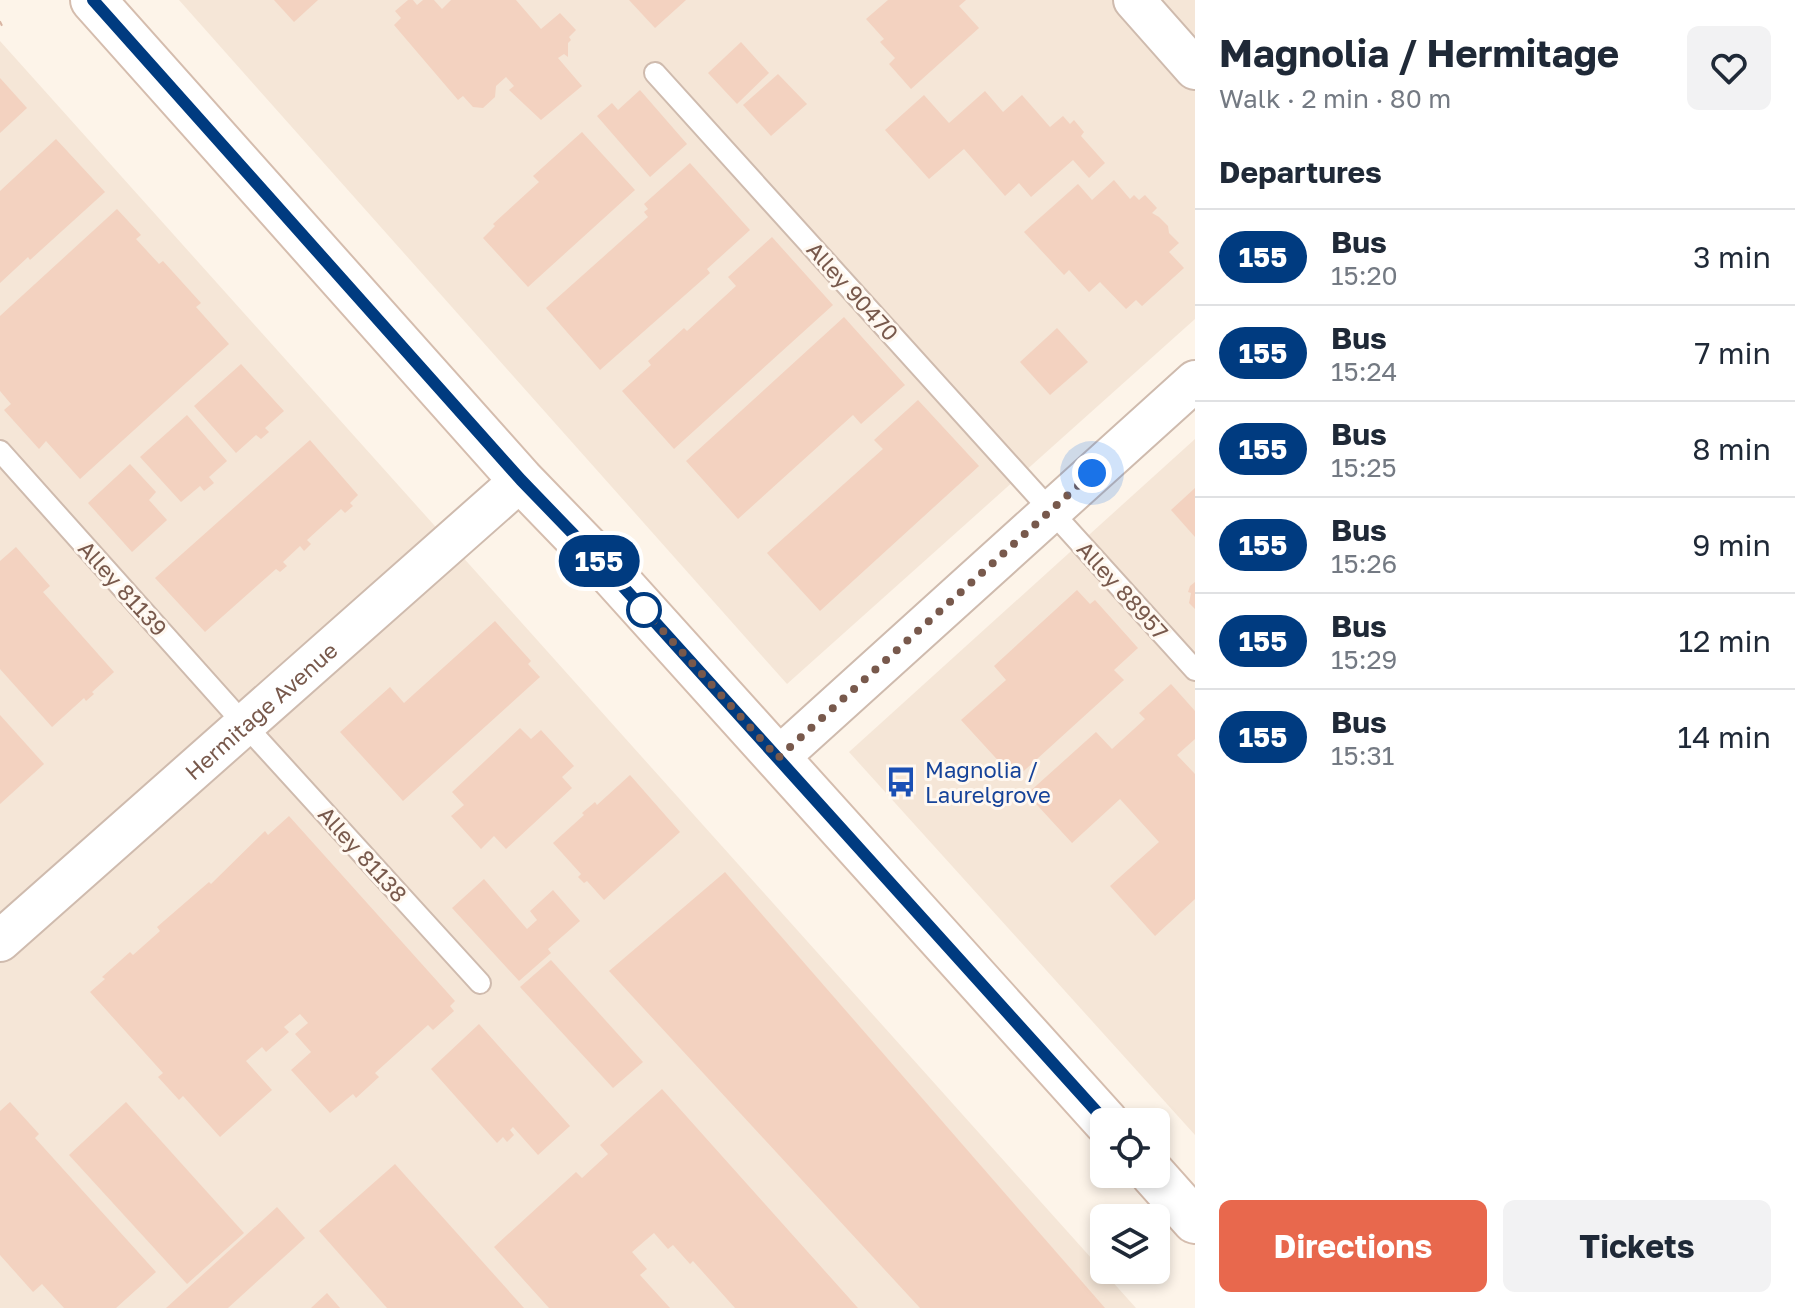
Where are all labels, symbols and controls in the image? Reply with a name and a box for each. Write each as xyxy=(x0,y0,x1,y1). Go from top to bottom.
button: heart xyxy=(1687,26,1771,110)
text: Magnolia / Hermitage xyxy=(1219,30,1619,75)
text: Walk · 2 min · 80 m xyxy=(1219,83,1451,114)
text: Departures xyxy=(1219,154,1382,190)
text: Bus xyxy=(1331,224,1387,260)
street label: Alley 90470 xyxy=(801,236,905,346)
text: 3 min xyxy=(1693,239,1771,275)
text: 155 xyxy=(1239,240,1287,273)
text: 15:20 xyxy=(1331,260,1398,291)
text: Bus xyxy=(1331,320,1387,356)
text: 7 min xyxy=(1695,335,1771,371)
text: 155 xyxy=(1239,336,1287,369)
text: 15:24 xyxy=(1331,356,1397,387)
text: Bus xyxy=(1331,416,1387,452)
text: 8 min xyxy=(1692,431,1771,467)
text: 155 xyxy=(1239,432,1287,465)
text: 15:25 xyxy=(1331,452,1397,483)
your location xyxy=(1072,453,1112,493)
text: Bus xyxy=(1331,512,1387,548)
text: 9 min xyxy=(1692,527,1771,563)
text: 155 xyxy=(1239,528,1287,561)
street label: Alley 81139 xyxy=(73,535,173,641)
line badge: 155 xyxy=(553,535,645,587)
street label: Alley 88957 xyxy=(1072,535,1174,645)
text: 155 xyxy=(575,544,623,577)
text: 15:26 xyxy=(1331,548,1397,579)
unlabelled marker xyxy=(627,593,661,627)
text: Bus xyxy=(1331,608,1387,644)
text: 12 min xyxy=(1679,623,1771,659)
text: 155 xyxy=(1239,624,1287,657)
street label: Hermitage Avenue xyxy=(179,636,342,785)
text: 15:29 xyxy=(1331,644,1397,675)
text: Bus xyxy=(1331,704,1387,740)
text: 14 min xyxy=(1678,719,1771,755)
text: 155 xyxy=(1239,720,1287,753)
text: 15:31 xyxy=(1331,740,1394,771)
place label: Magnolia / Laurelgrove xyxy=(925,756,1051,808)
bus stop icon: Magnolia / Laurelgrove xyxy=(884,765,918,799)
street label: Alley 81138 xyxy=(313,801,413,907)
map controls xyxy=(1090,1108,1170,1284)
button: locate xyxy=(1090,1108,1170,1188)
button: Directions xyxy=(1219,1200,1487,1292)
button: Tickets xyxy=(1503,1200,1771,1292)
button: layers xyxy=(1090,1204,1170,1284)

